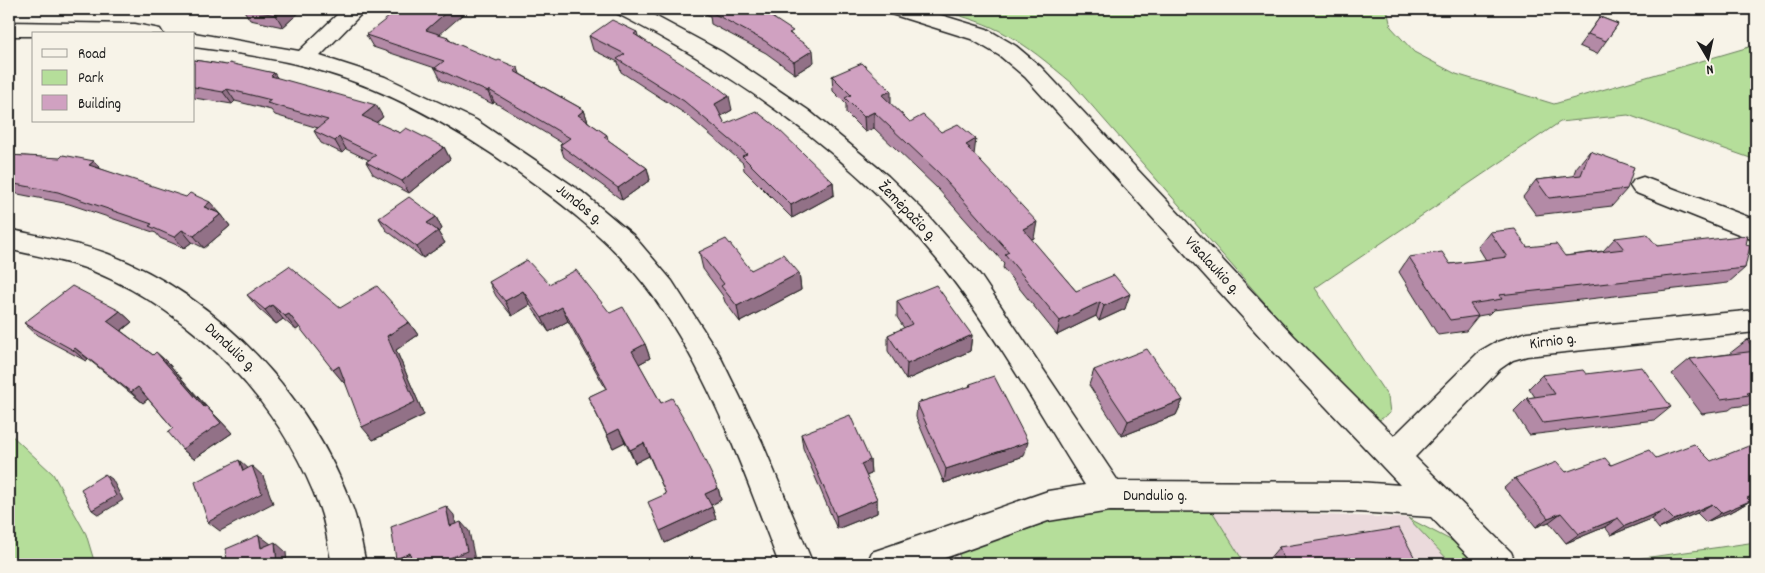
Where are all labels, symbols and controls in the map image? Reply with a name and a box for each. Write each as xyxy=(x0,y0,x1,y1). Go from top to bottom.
legend xyxy=(32,32,195,122)
north arrow xyxy=(1682,32,1732,82)
text: Road xyxy=(78,44,106,66)
text: N xyxy=(1705,58,1715,79)
text: Park xyxy=(78,68,104,90)
text: Building xyxy=(78,94,121,116)
street label: Žemėpačio g. xyxy=(872,176,942,248)
street label: Jundos g. xyxy=(550,179,608,231)
street label: Visalaukio g. xyxy=(1179,231,1245,301)
street label: Dundulio g. xyxy=(199,318,261,378)
street label: Kirnio g. xyxy=(1528,328,1578,356)
street label: Dundulio g. xyxy=(1123,485,1187,508)

